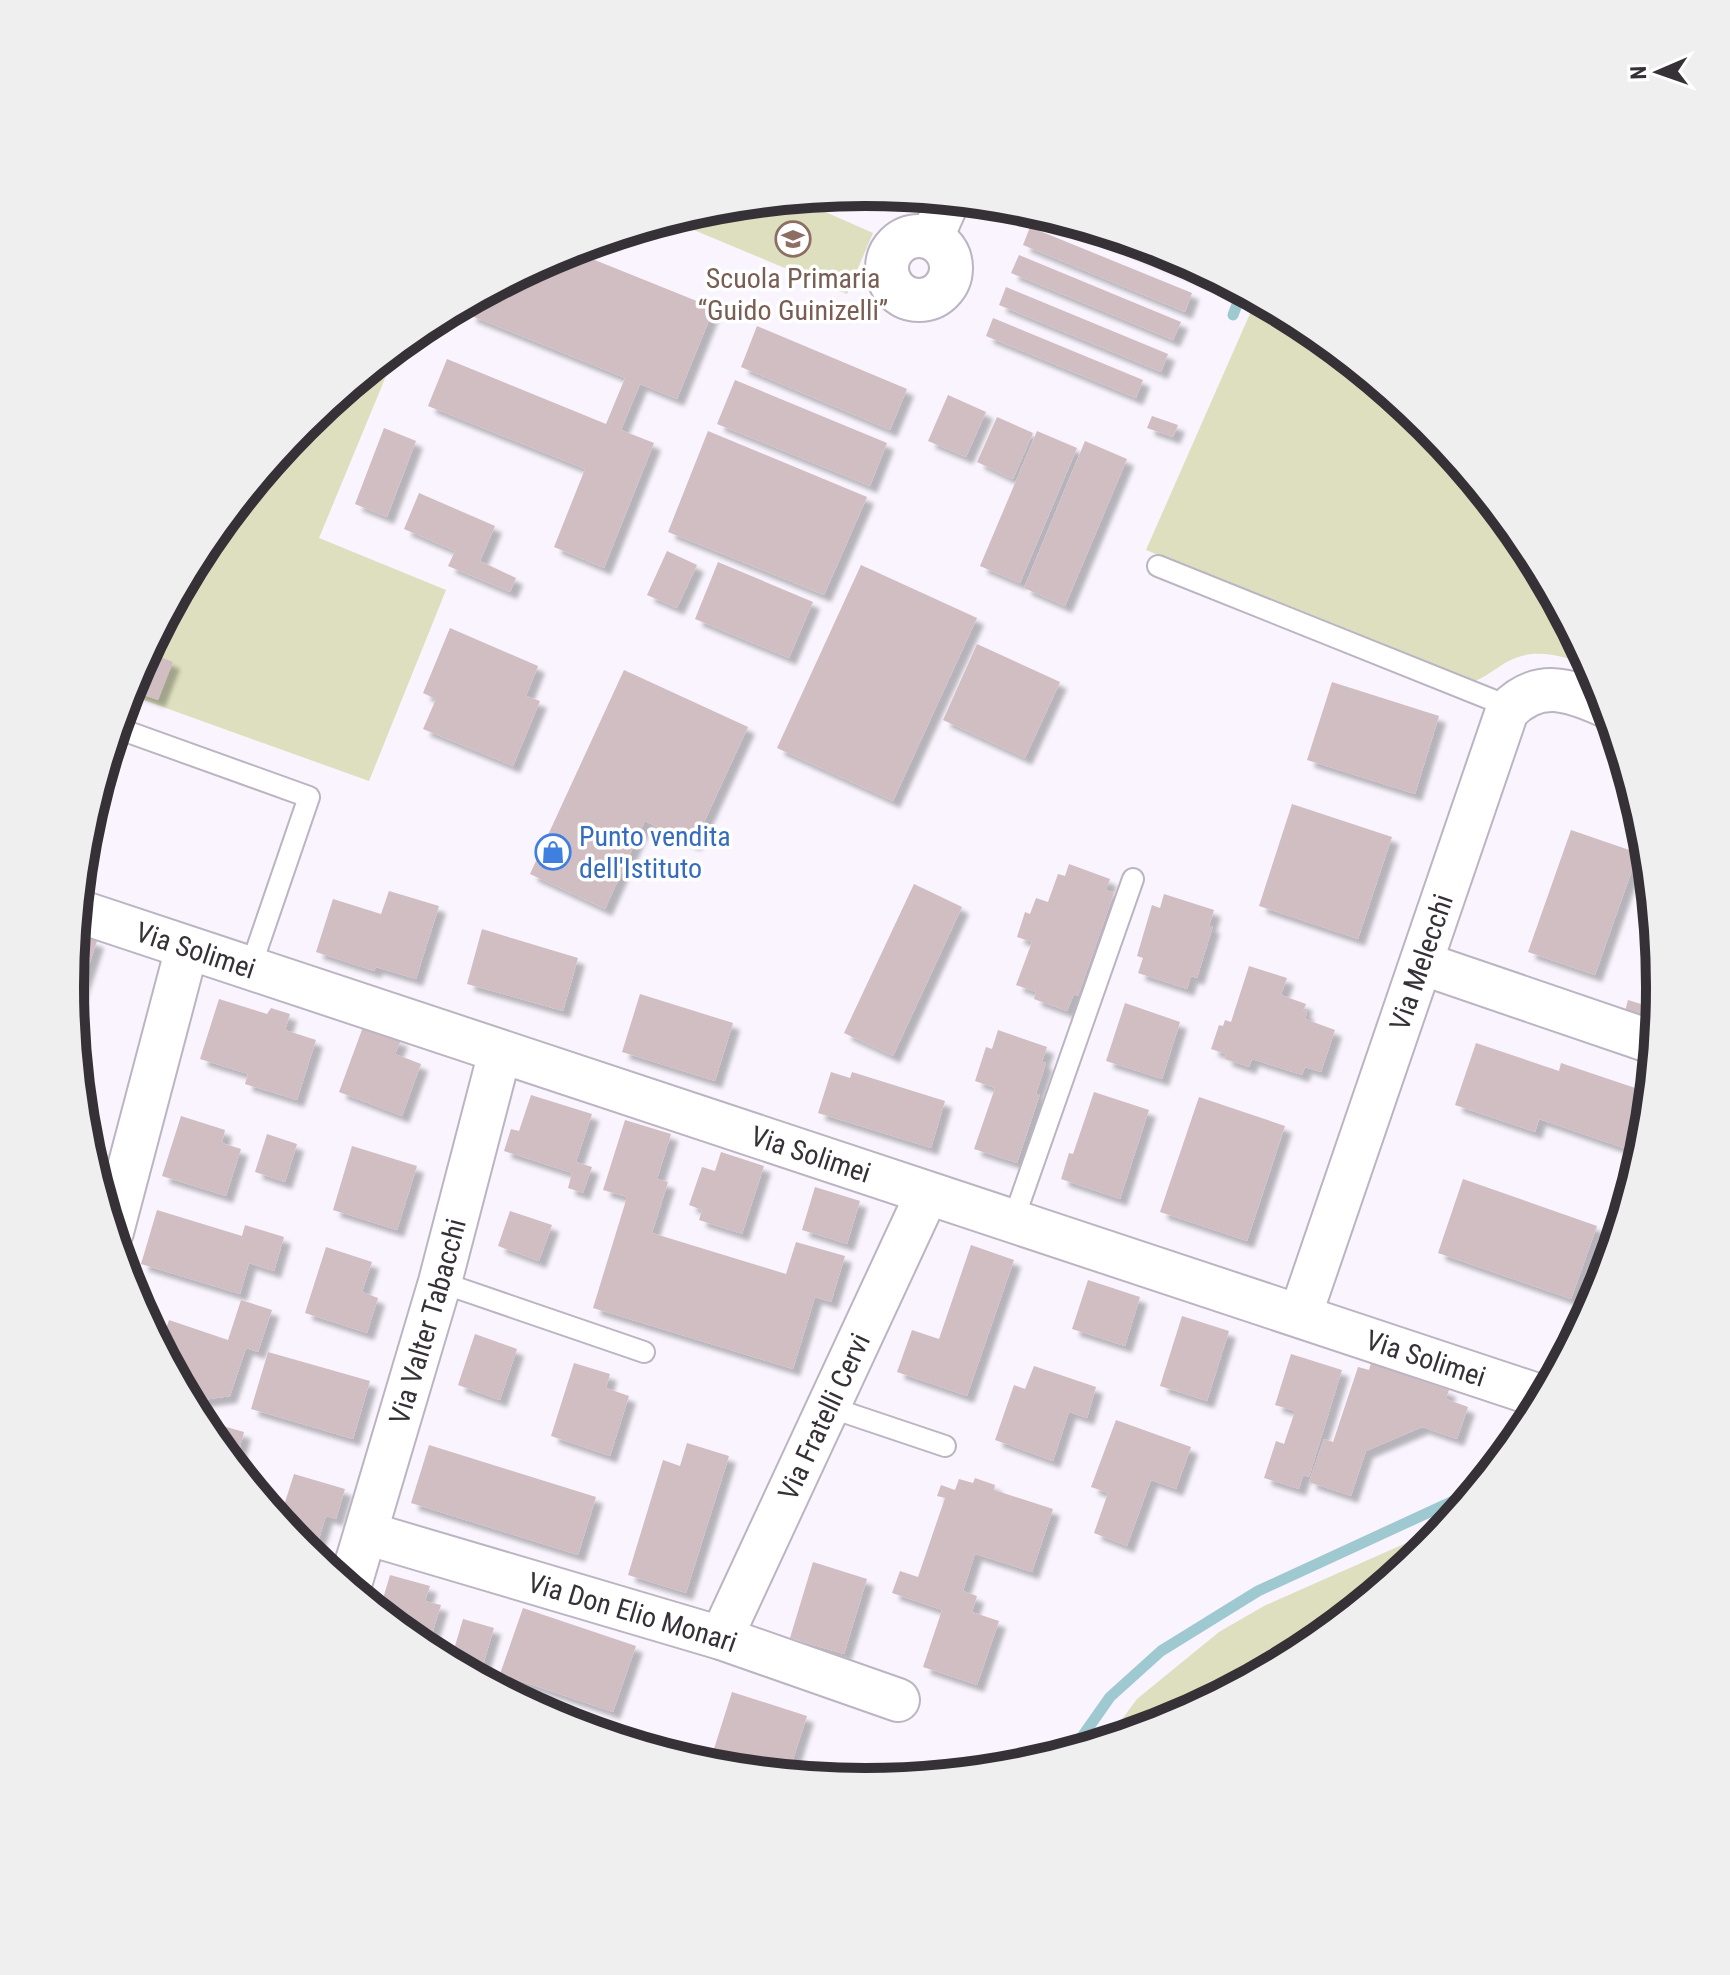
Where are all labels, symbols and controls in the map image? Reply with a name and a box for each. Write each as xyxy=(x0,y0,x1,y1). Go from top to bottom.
north arrow xyxy=(1618,32,1698,112)
text: N xyxy=(1626,66,1651,80)
school or university icon: Scuola Primaria “Guido Guinizelli” xyxy=(774,220,812,258)
place label: Scuola Primaria “Guido Guinizelli” xyxy=(698,262,888,327)
place label: Punto vendita dell'Istituto xyxy=(579,820,731,885)
shop icon: Punto vendita dell'Istituto xyxy=(534,833,572,871)
street label: Via Melecchi xyxy=(1383,890,1460,1035)
street label: Via Solimei xyxy=(131,915,260,986)
street label: Via Solimei xyxy=(746,1119,875,1190)
street label: Via Valter Tabacchi xyxy=(383,1215,473,1428)
street label: Via Solimei xyxy=(1362,1323,1490,1394)
street label: Via Fratelli Cervi xyxy=(771,1328,877,1505)
street label: Via Don Elio Monari xyxy=(524,1566,741,1659)

